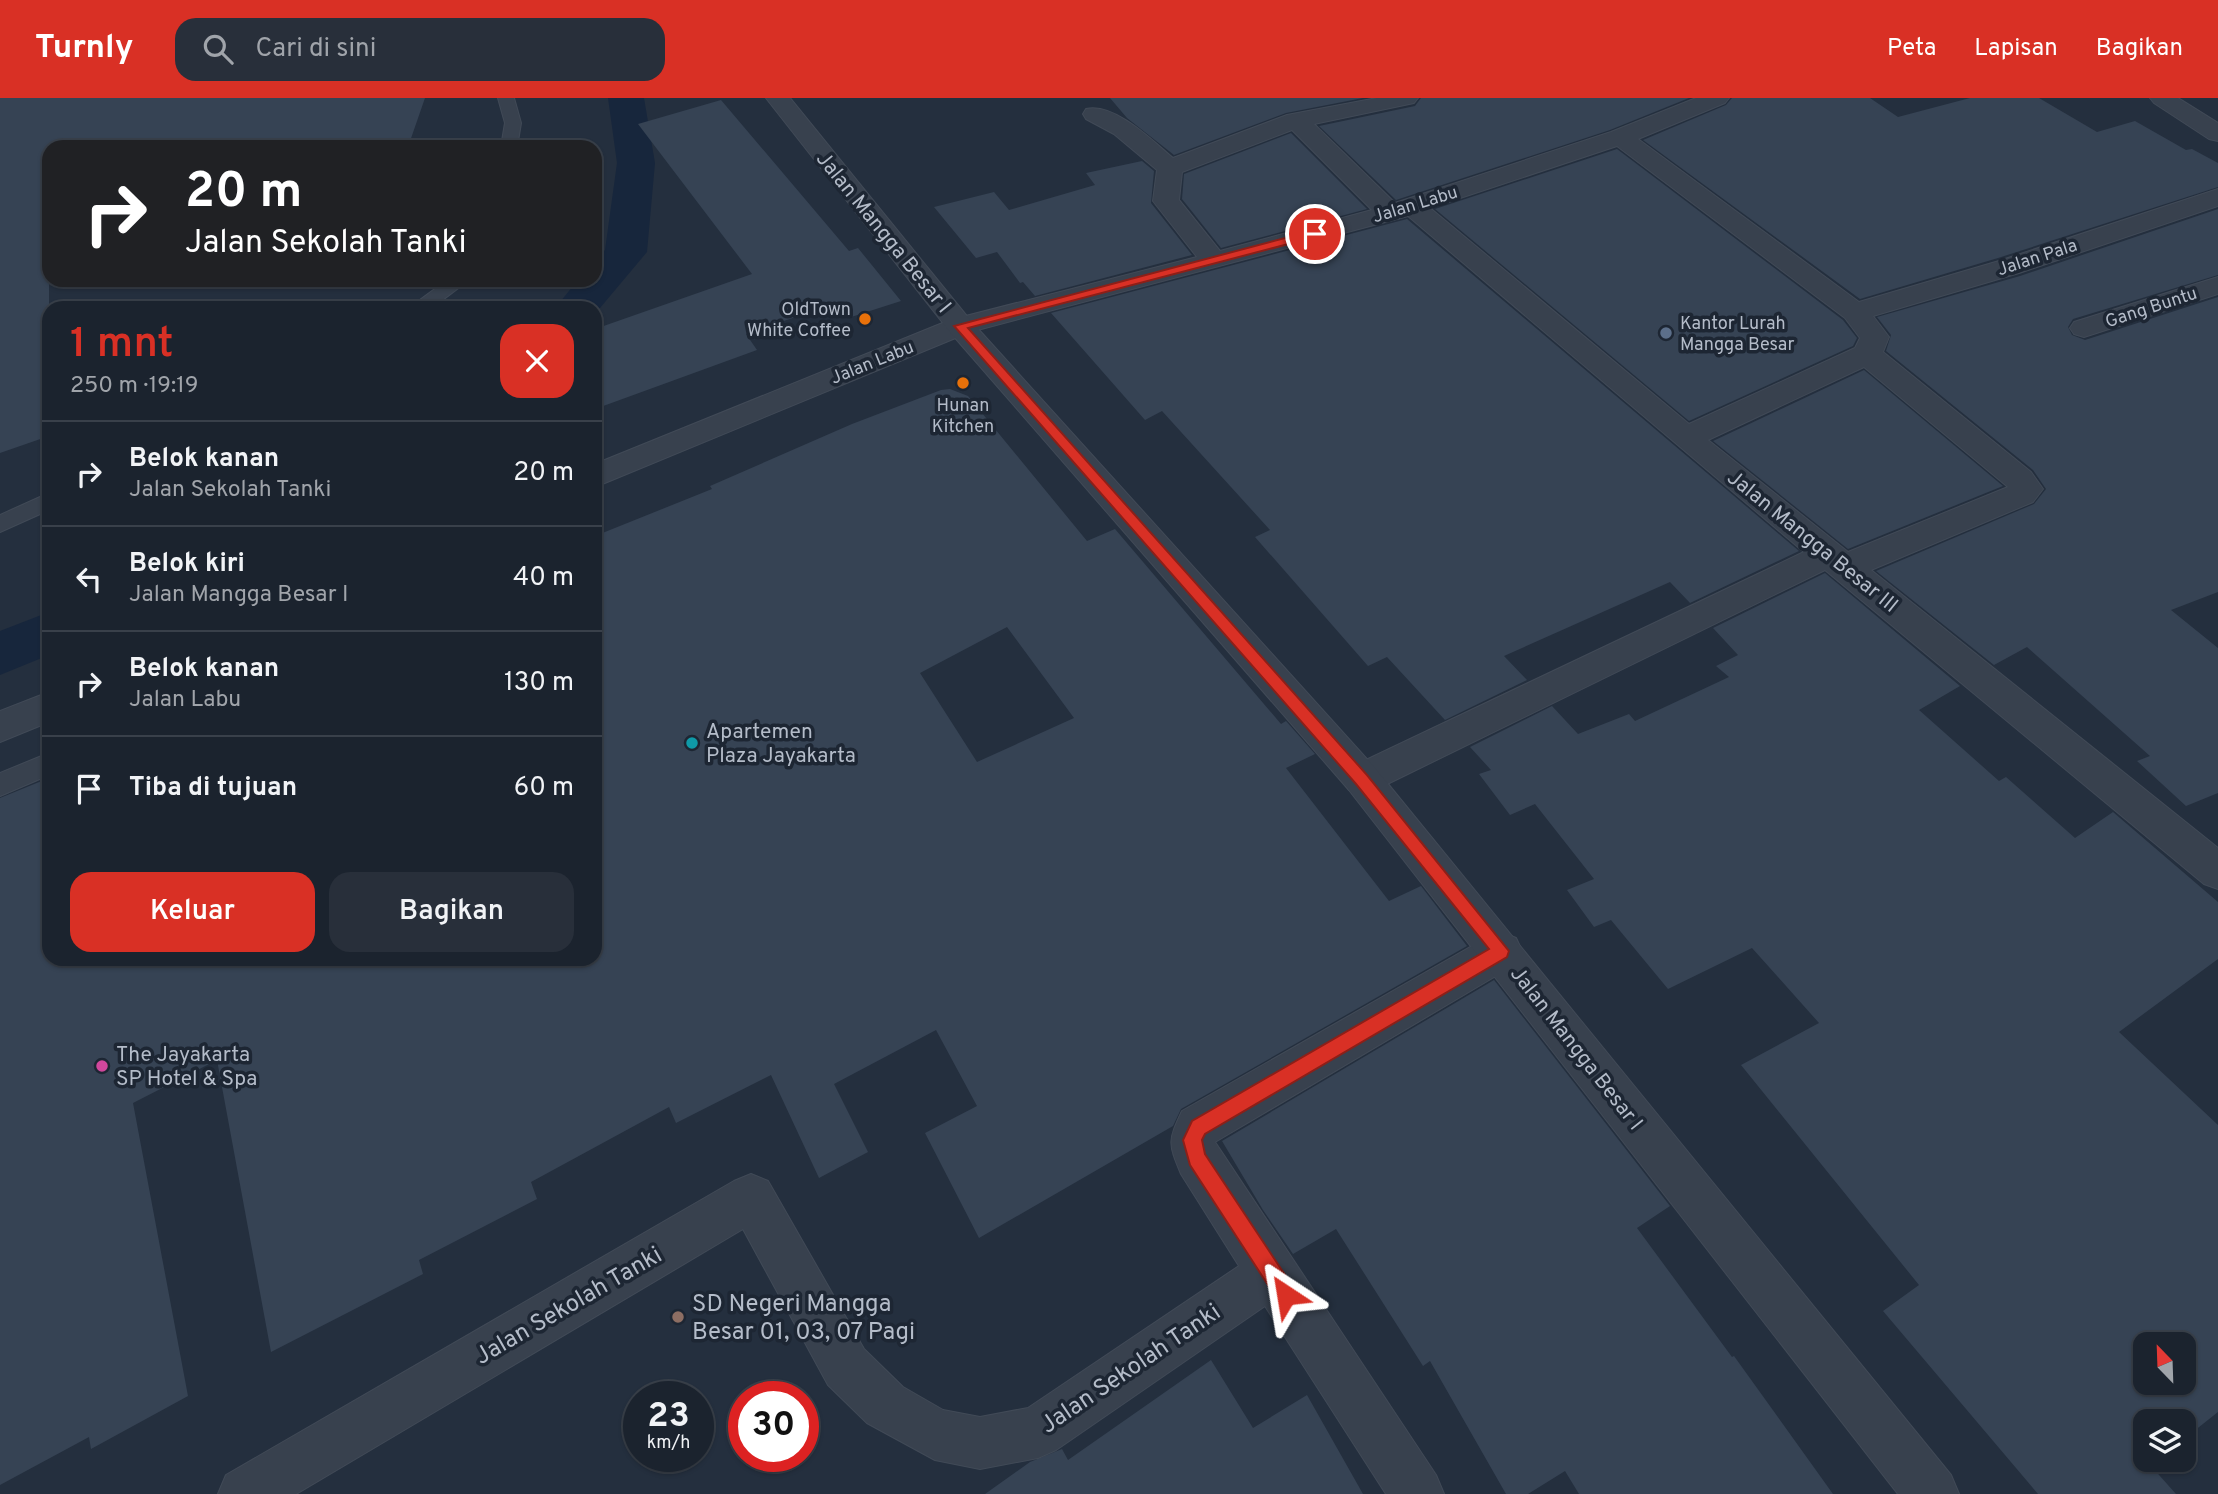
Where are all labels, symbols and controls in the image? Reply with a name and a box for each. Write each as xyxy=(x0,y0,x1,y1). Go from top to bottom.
search box xyxy=(175,18,665,81)
text: Turnly xyxy=(35,28,133,70)
icon: search xyxy=(199,30,237,68)
text: Cari di sini xyxy=(255,33,376,66)
text: Peta xyxy=(1887,34,1936,64)
text: Lapisan xyxy=(1974,34,2058,64)
text: Bagikan xyxy=(2096,34,2183,64)
street label: Jalan Mangga Besar I xyxy=(809,147,956,319)
text: 20 m xyxy=(185,163,302,225)
icon: right xyxy=(70,168,161,259)
street label: Jalan Labu xyxy=(1370,182,1461,229)
pin xyxy=(1285,204,1345,264)
icon: arrive xyxy=(1296,215,1334,253)
text: Jalan Sekolah Tanki xyxy=(185,224,467,264)
street label: Jalan Pala xyxy=(1995,235,2080,282)
street label: Gang Buntu xyxy=(2103,283,2200,334)
place label: OldTown White Coffee xyxy=(747,299,851,343)
marker: OldTown White Coffee xyxy=(857,311,873,327)
place label: Kantor Lurah Mangga Besar xyxy=(1680,313,1794,357)
text: 1 mnt xyxy=(70,319,174,372)
button: close xyxy=(500,324,574,398)
marker: Kantor Lurah Mangga Besar xyxy=(1658,325,1674,341)
street label: Jalan Labu xyxy=(828,336,918,391)
text: 250 m · 19:19 xyxy=(70,372,199,401)
marker: Hunan Kitchen xyxy=(955,375,971,391)
place label: Hunan Kitchen xyxy=(932,395,994,439)
text: Belok kanan xyxy=(129,443,279,476)
icon: right xyxy=(70,455,108,493)
text: 20 m xyxy=(513,457,574,490)
street label: Jalan Mangga Besar III xyxy=(1721,465,1903,619)
text: Jalan Sekolah Tanki xyxy=(129,476,331,505)
text: Belok kiri xyxy=(129,548,245,581)
icon: left xyxy=(70,560,108,598)
text: 40 m xyxy=(513,562,574,595)
text: Jalan Mangga Besar I xyxy=(129,581,349,610)
text: Belok kanan xyxy=(129,653,279,686)
icon: right xyxy=(70,665,108,703)
text: 130 m xyxy=(504,667,574,700)
text: Jalan Labu xyxy=(129,686,241,715)
place label: Apartemen Plaza Jayakarta xyxy=(706,719,856,770)
marker: Apartemen Plaza Jayakarta xyxy=(684,735,700,751)
icon: arrive xyxy=(70,770,108,808)
text: Tiba di tujuan xyxy=(129,772,297,805)
text: 60 m xyxy=(514,772,574,805)
button: Keluar xyxy=(70,872,315,952)
button: Bagikan xyxy=(329,872,574,952)
street label: Jalan Mangga Besar I xyxy=(1503,962,1648,1136)
place label: The Jayakarta SP Hotel & Spa xyxy=(116,1042,257,1093)
marker: The Jayakarta SP Hotel & Spa xyxy=(94,1058,110,1074)
street label: Jalan Sekolah Tanki xyxy=(470,1241,668,1373)
position arrow xyxy=(1249,1258,1323,1332)
place label: SD Negeri Mangga Besar 01, 03, 07 Pagi xyxy=(692,1290,915,1348)
street label: Jalan Sekolah Tanki xyxy=(1035,1298,1227,1441)
marker: SD Negeri Mangga Besar 01, 03, 07 Pagi xyxy=(670,1309,686,1325)
north arrow xyxy=(2133,1332,2196,1395)
map controls xyxy=(2133,1332,2196,1472)
speed limit sign: 30 xyxy=(728,1381,819,1472)
text: 23 xyxy=(647,1395,690,1439)
button: layers xyxy=(2133,1409,2196,1472)
text: km/h xyxy=(647,1432,690,1455)

